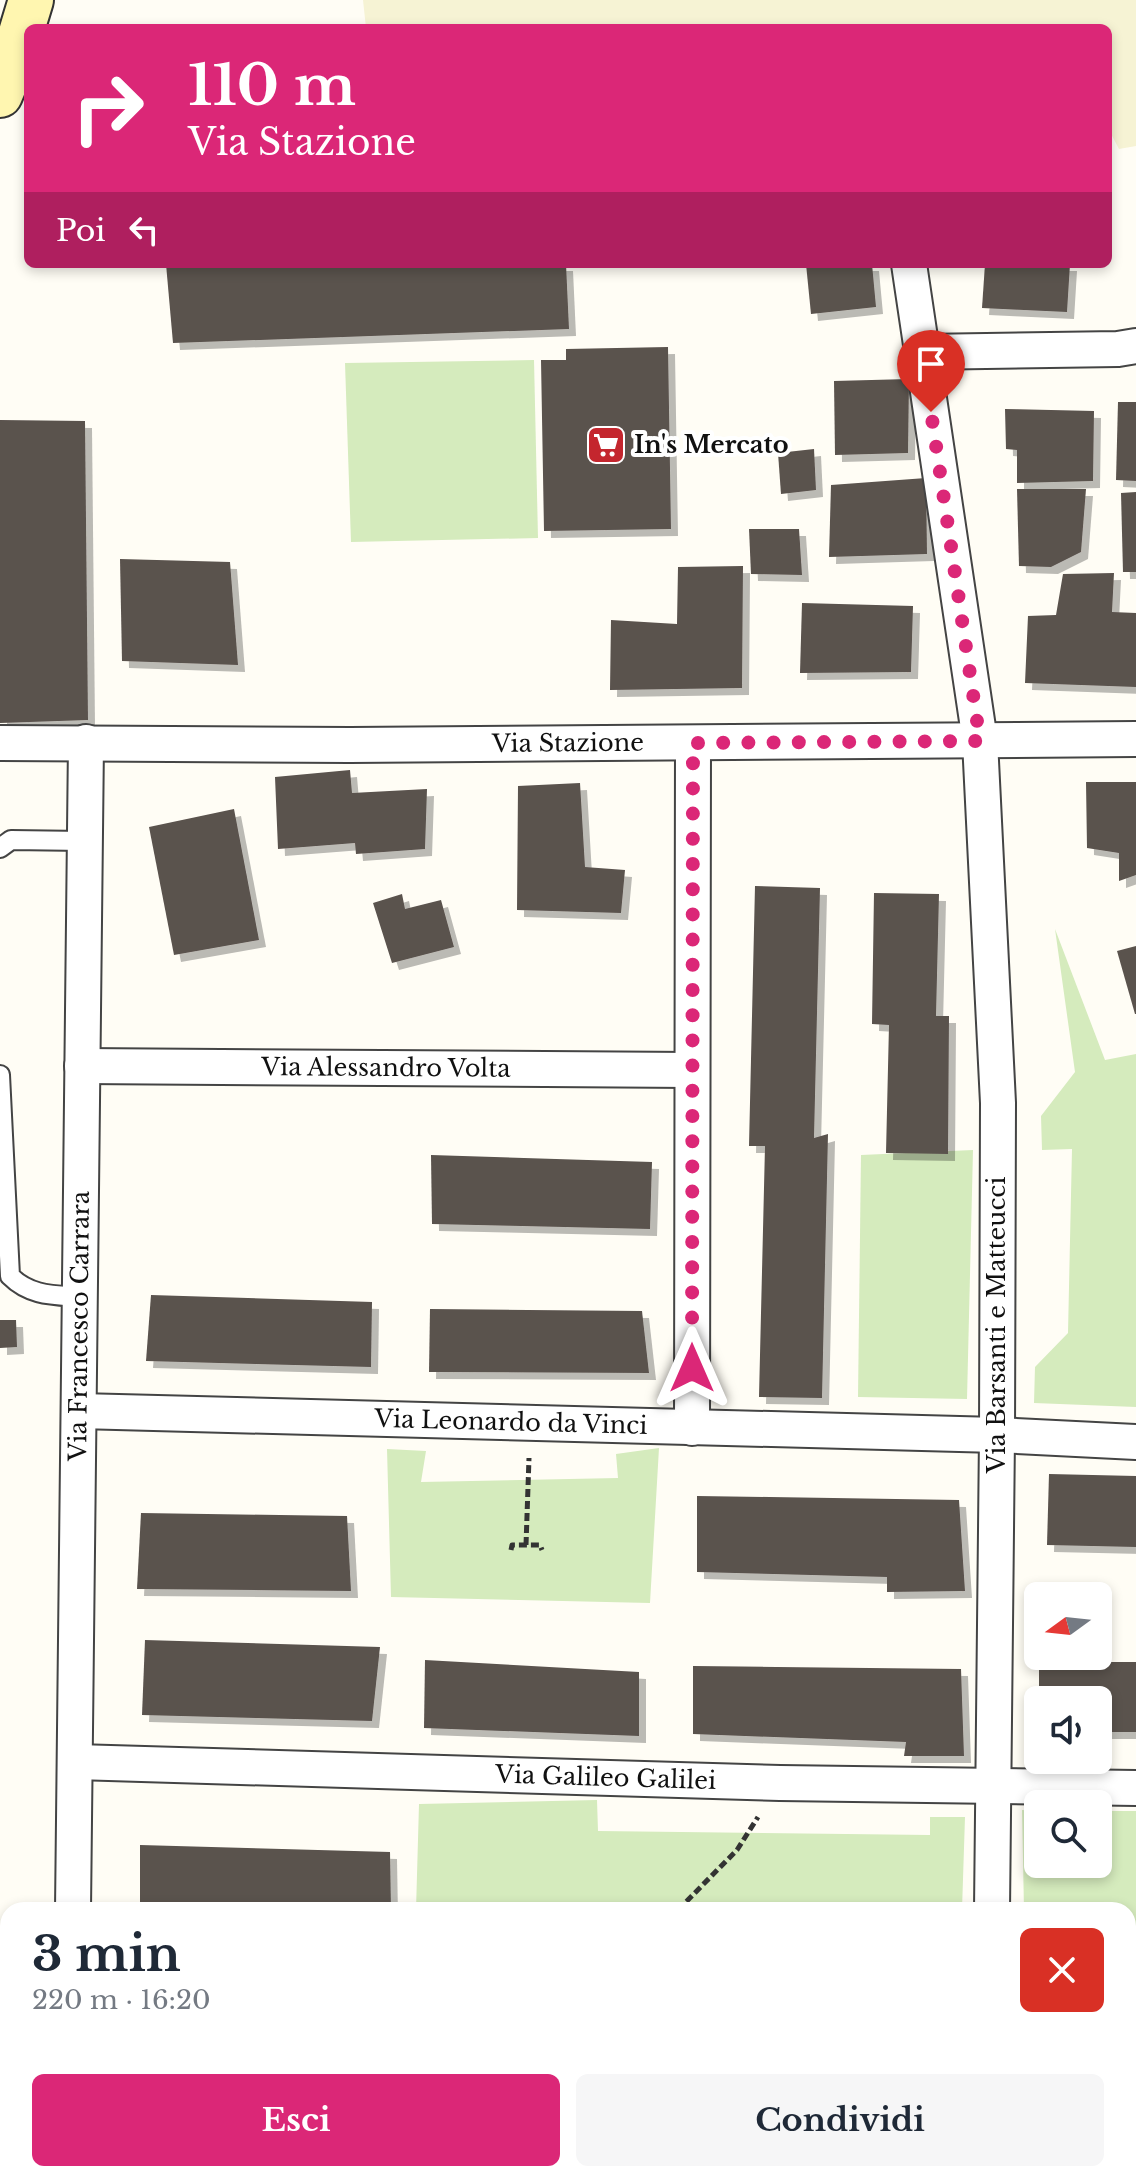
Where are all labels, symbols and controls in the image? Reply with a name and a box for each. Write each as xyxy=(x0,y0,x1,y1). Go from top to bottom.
text: 110 m xyxy=(188,51,356,120)
icon: right xyxy=(56,56,160,160)
text: Via Stazione xyxy=(188,120,416,165)
icon: left xyxy=(122,208,166,252)
text: Poi xyxy=(56,212,106,249)
pin xyxy=(897,330,965,412)
icon: arrive xyxy=(909,342,953,386)
supermarket icon: In's Mercato xyxy=(585,424,627,466)
place label: In's Mercato xyxy=(634,430,789,459)
street label: Via Stazione xyxy=(491,728,644,758)
street label: Via Alessandro Volta xyxy=(260,1052,511,1083)
street label: Via Barsanti e Matteucci xyxy=(982,1177,1011,1474)
street label: Via Francesco Carrara xyxy=(63,1190,95,1462)
position arrow xyxy=(650,1326,734,1410)
street label: Via Leonardo da Vinci xyxy=(373,1404,648,1440)
north arrow xyxy=(1024,1582,1112,1670)
map controls xyxy=(1024,1582,1112,1878)
button: sound xyxy=(1024,1686,1112,1774)
street label: Via Galileo Galilei xyxy=(494,1759,717,1795)
button: search xyxy=(1024,1790,1112,1878)
text: 3 min xyxy=(32,1924,181,1984)
button: close xyxy=(1020,1928,1104,2012)
text: 220 m · 16:20 xyxy=(32,1984,211,2016)
button: Esci xyxy=(32,2074,560,2166)
button: Condividi xyxy=(576,2074,1104,2166)

